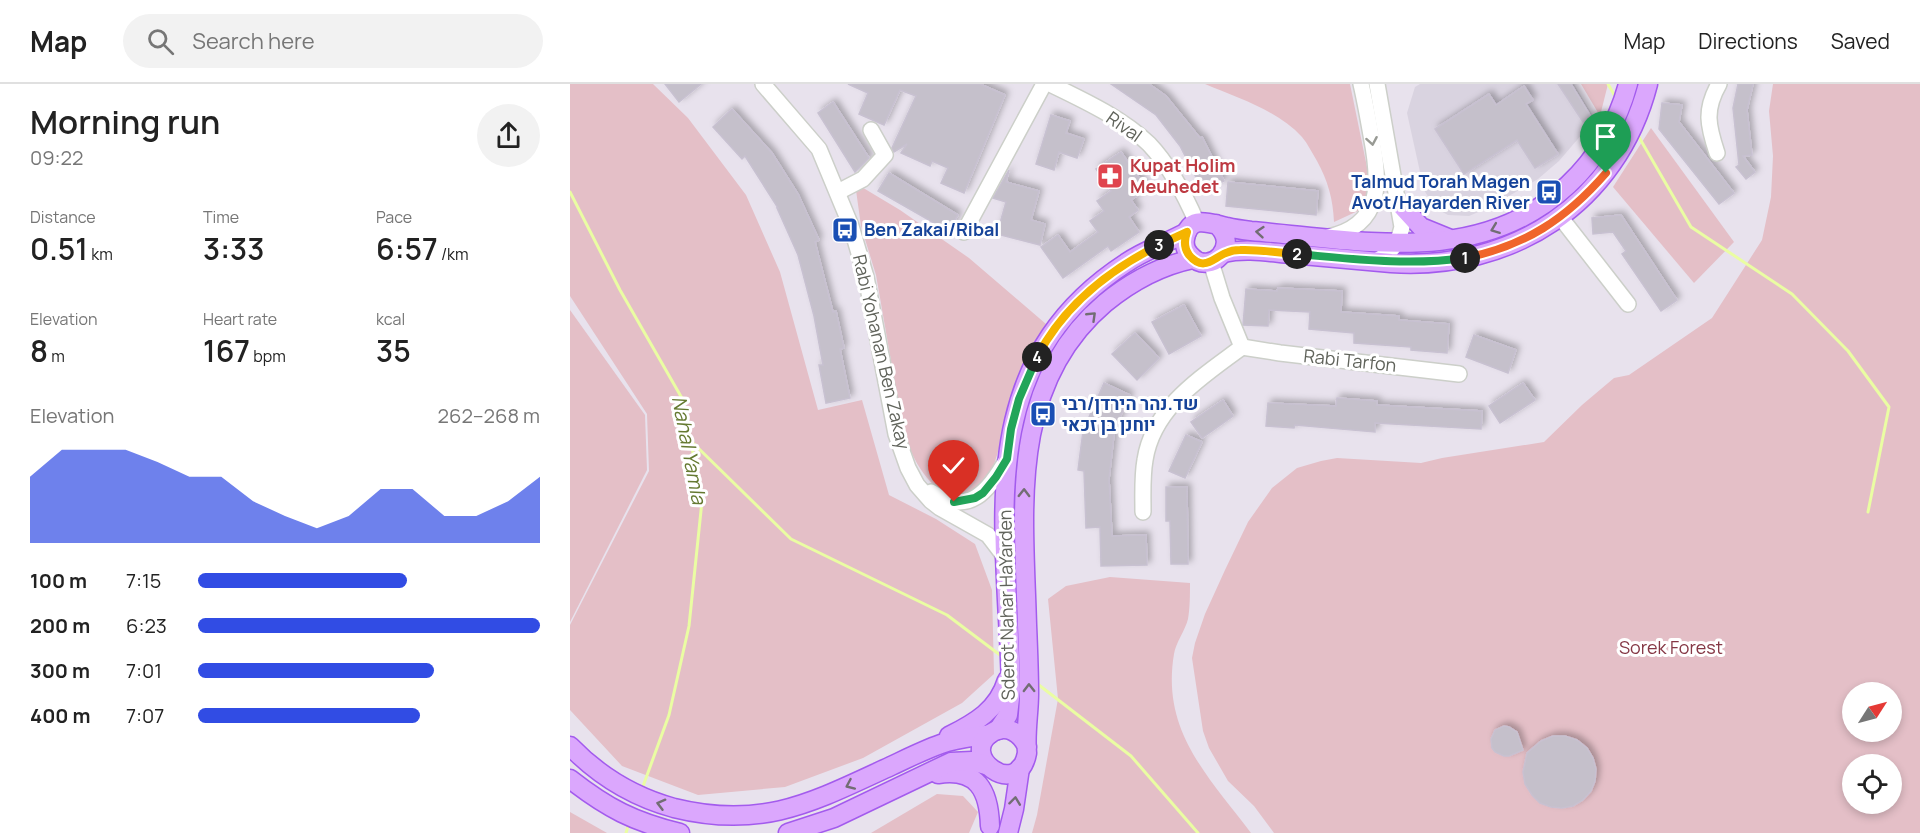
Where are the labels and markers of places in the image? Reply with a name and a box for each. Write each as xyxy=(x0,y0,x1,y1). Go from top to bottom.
pin xyxy=(1580,111,1631,173)
place label: Kupat Holim Meuhedet xyxy=(1130,153,1236,198)
pharmacy icon: Kupat Holim Meuhedet xyxy=(1095,161,1125,191)
place label: Talmud Torah Magen Avot/Hayarden River xyxy=(1351,169,1530,214)
bus stop icon: Talmud Torah Magen Avot/Hayarden River xyxy=(1534,177,1564,207)
bus stop icon: Ben Zakai/Ribal xyxy=(830,215,860,245)
place label: Ben Zakai/Ribal xyxy=(864,217,999,241)
pin: 3 xyxy=(1144,230,1174,260)
pin: 2 xyxy=(1282,239,1312,269)
pin: 1 xyxy=(1450,243,1480,273)
pin: 4 xyxy=(1022,342,1052,372)
place label: שד.נהר הירדן/רבי יוחנן בן זכאי xyxy=(1062,391,1199,436)
bus stop icon: שד.נהר הירדן/רבי יוחנן בן זכאי xyxy=(1028,399,1058,429)
pin xyxy=(928,440,979,502)

